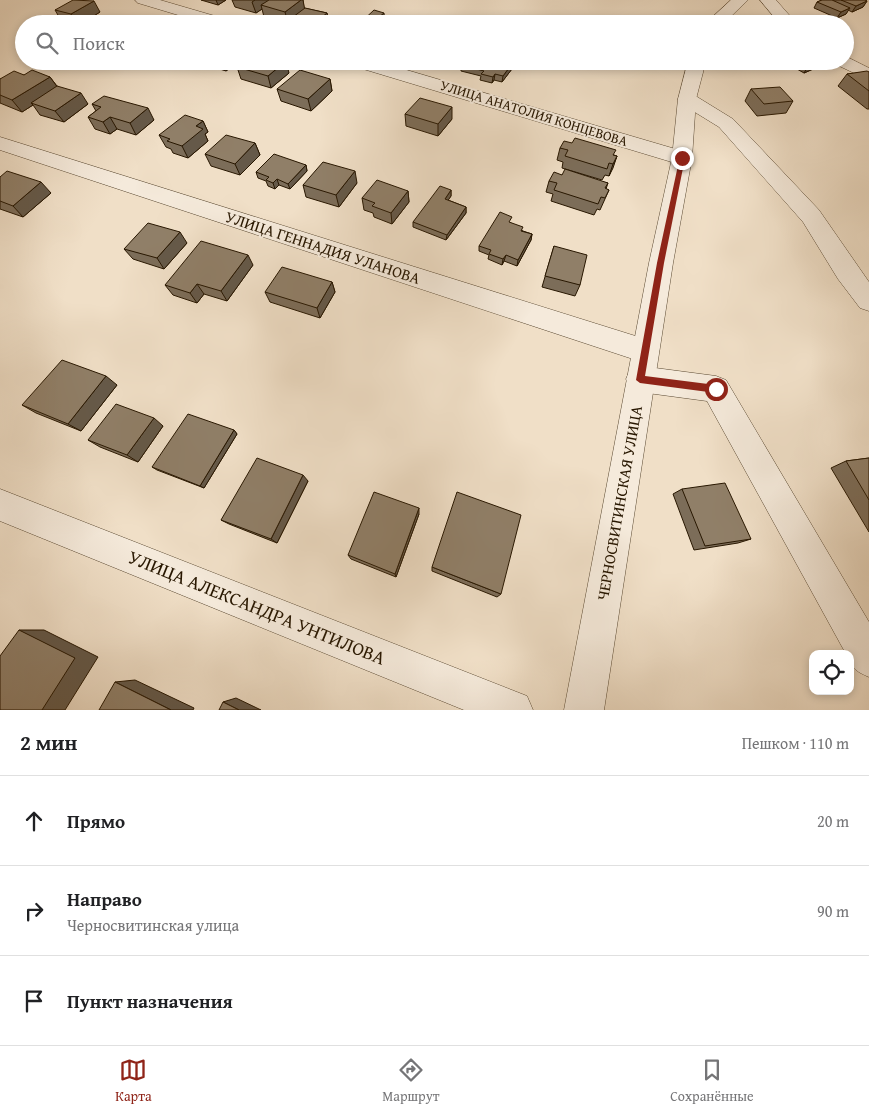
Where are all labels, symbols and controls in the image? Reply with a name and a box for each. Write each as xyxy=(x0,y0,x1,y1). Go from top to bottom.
search box xyxy=(15,15,854,70)
icon: search xyxy=(33,29,61,57)
text: Поиск xyxy=(73,29,125,57)
street label: УЛИЦА АНАТОЛИЯ КОНЦЕВОВА xyxy=(438,75,631,151)
route end xyxy=(671,147,694,170)
street label: УЛИЦА ГЕННАДИЯ УЛАНОВА xyxy=(222,204,424,290)
route start xyxy=(705,378,728,401)
street label: ЧЕРНОСВИТИНСКАЯ УЛИЦА xyxy=(590,403,648,602)
street label: УЛИЦА АЛЕКСАНДРА УНТИЛОВА xyxy=(124,542,390,672)
map controls xyxy=(809,650,854,695)
button: locate xyxy=(809,650,854,695)
text: 2 мин xyxy=(20,727,77,758)
text: Пешком · 110 m xyxy=(742,731,849,755)
icon: ahead xyxy=(20,807,48,835)
text: Прямо xyxy=(67,807,125,835)
text: 20 m xyxy=(817,809,849,833)
text: Направо xyxy=(67,885,142,913)
icon: right xyxy=(20,897,48,925)
text: 90 m xyxy=(817,899,849,923)
text: Черносвитинская улица xyxy=(67,913,239,937)
icon: arrive xyxy=(20,987,48,1015)
text: Пункт назначения xyxy=(67,987,233,1015)
tab: Карта xyxy=(115,1056,152,1106)
tab: Маршрут xyxy=(382,1056,440,1106)
tab: Сохранённые xyxy=(670,1056,754,1106)

